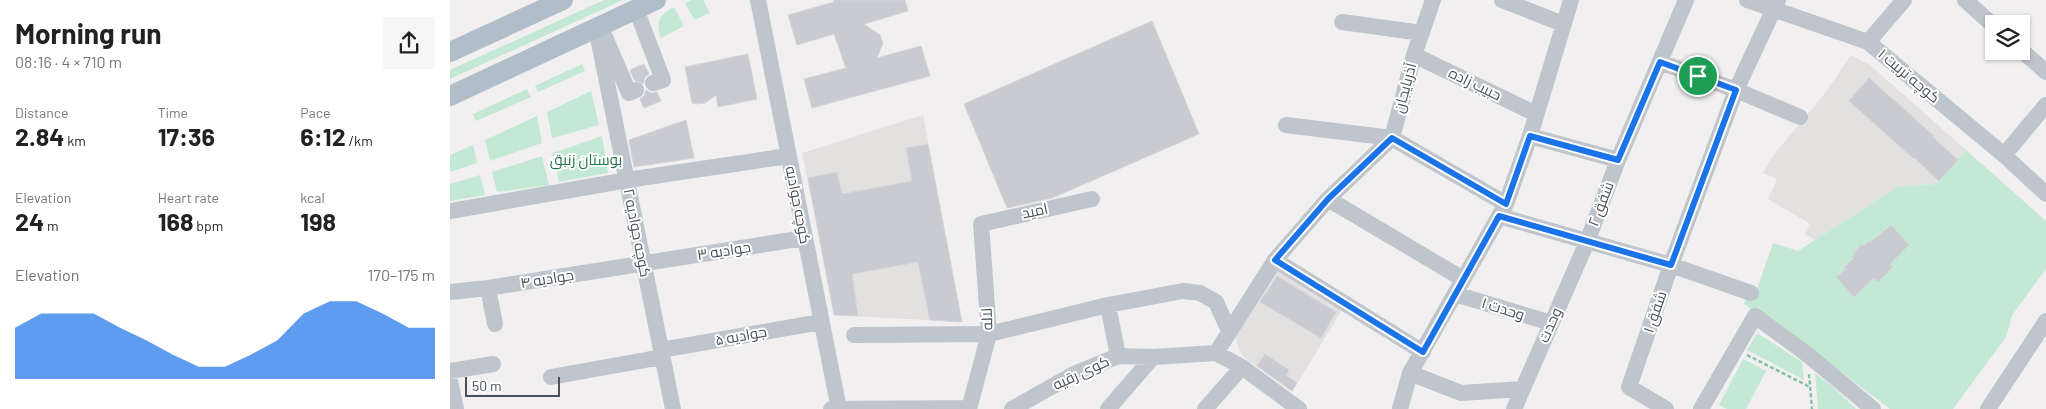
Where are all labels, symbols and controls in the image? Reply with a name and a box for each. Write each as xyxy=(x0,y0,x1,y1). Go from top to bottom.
map controls xyxy=(1985,15,2030,60)
button: layers xyxy=(1985,15,2030,60)
text: Morning run xyxy=(15,16,162,50)
button: share xyxy=(383,17,435,69)
street label: کوچه تربیت ۱ xyxy=(1874,44,1944,108)
text: 08:16 · 4 × 710 m xyxy=(15,52,122,71)
pin xyxy=(1677,55,1719,97)
street label: آذربایجان xyxy=(1389,61,1421,115)
icon: arrive xyxy=(1684,62,1712,90)
street label: حبیب زاده xyxy=(1446,63,1505,104)
text: Distance xyxy=(15,104,68,121)
text: Time xyxy=(158,104,188,121)
text: Pace xyxy=(300,104,330,121)
text: 2.84 xyxy=(15,121,64,151)
text: 17:36 xyxy=(158,121,215,151)
text: 6:12 xyxy=(300,121,346,151)
text: km xyxy=(64,132,86,149)
text: /km xyxy=(346,132,373,149)
park label: بوستان زنبق xyxy=(550,150,622,170)
street label: کوچه جوادیه xyxy=(781,164,815,246)
street label: شفق ۲ xyxy=(1583,179,1619,229)
street label: کوچه جوادیه ۲ xyxy=(619,187,655,279)
text: Elevation xyxy=(15,189,71,206)
text: Heart rate xyxy=(158,189,219,206)
text: kcal xyxy=(300,189,325,206)
street label: امید xyxy=(1020,199,1049,222)
text: 24 xyxy=(15,206,44,236)
text: 168 xyxy=(158,206,193,236)
text: 198 xyxy=(300,206,336,236)
text: m xyxy=(44,217,59,234)
text: bpm xyxy=(193,217,223,234)
street label: جوادیه ۳ xyxy=(696,237,752,264)
text: Elevation xyxy=(15,265,79,284)
text: 170–175 m xyxy=(368,265,435,284)
street label: جوادیه ۴ xyxy=(519,265,575,292)
street label: شفق ۱ xyxy=(1639,288,1671,336)
street label: وحدت ۱ xyxy=(1479,293,1527,324)
street label: وحدت xyxy=(1533,304,1566,345)
street label: لاله xyxy=(976,307,996,331)
street label: جوادیه ۵ xyxy=(714,322,768,349)
street label: کوی رقیه xyxy=(1049,351,1113,395)
scale bar xyxy=(465,374,560,397)
text: 50 m xyxy=(472,377,501,394)

